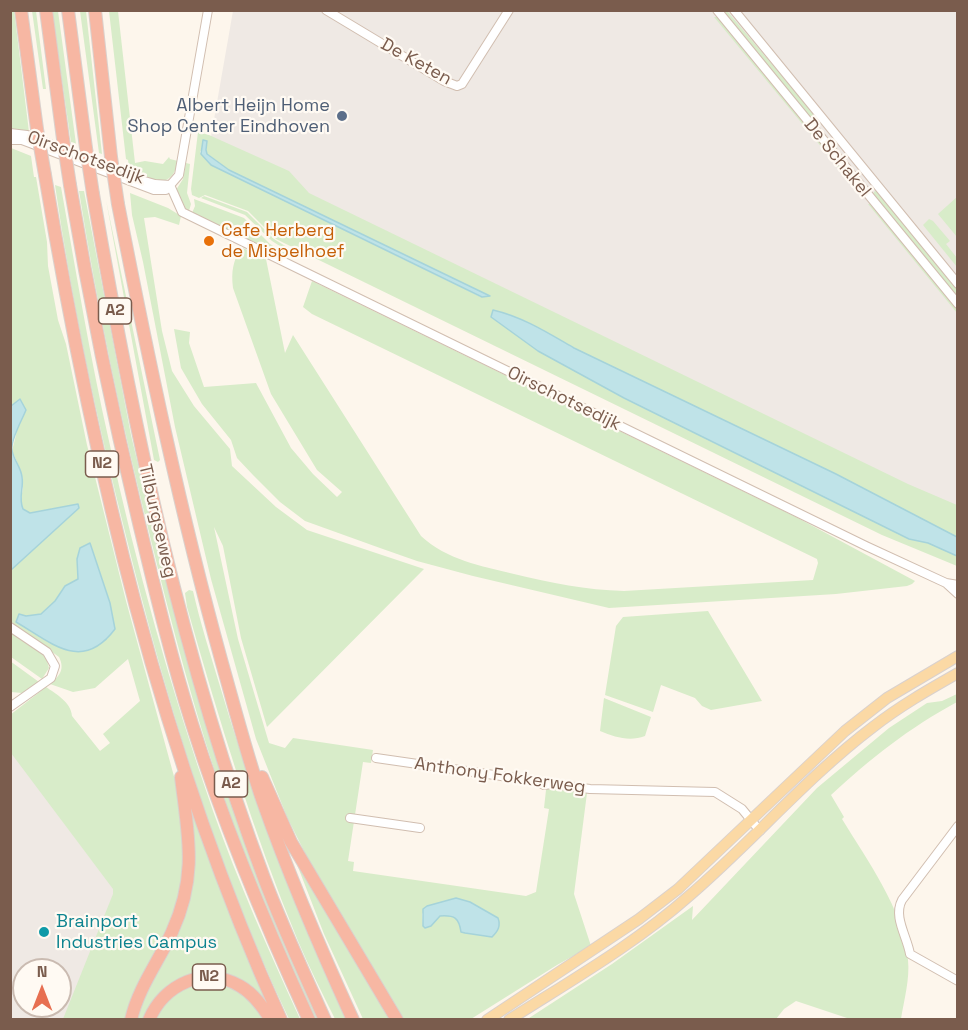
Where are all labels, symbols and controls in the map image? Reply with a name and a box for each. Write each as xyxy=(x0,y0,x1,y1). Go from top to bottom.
street label: De Keten xyxy=(377,34,455,90)
place label: Albert Heijn Home Shop Center Eindhoven xyxy=(128,95,330,138)
marker: Albert Heijn Home Shop Center Eindhoven xyxy=(335,109,349,123)
street label: De Schakel xyxy=(799,114,875,202)
street label: Oirschotsedijk xyxy=(24,127,148,189)
place label: Cafe Herberg de Mispelhoef xyxy=(221,220,344,262)
marker: Cafe Herberg de Mispelhoef xyxy=(202,234,216,248)
road number: A2 xyxy=(98,298,132,324)
street label: Oirschotsedijk xyxy=(504,362,624,436)
road number: N2 xyxy=(86,451,118,477)
street label: Tilburgseweg xyxy=(133,462,181,580)
street label: Anthony Fokkerweg xyxy=(413,753,587,799)
road number: A2 xyxy=(214,771,248,797)
place label: Brainport Industries Campus xyxy=(56,911,217,954)
marker: Brainport Industries Campus xyxy=(37,925,51,939)
north arrow xyxy=(12,958,72,1018)
text: N xyxy=(37,961,47,982)
road number: N2 xyxy=(192,964,226,990)

